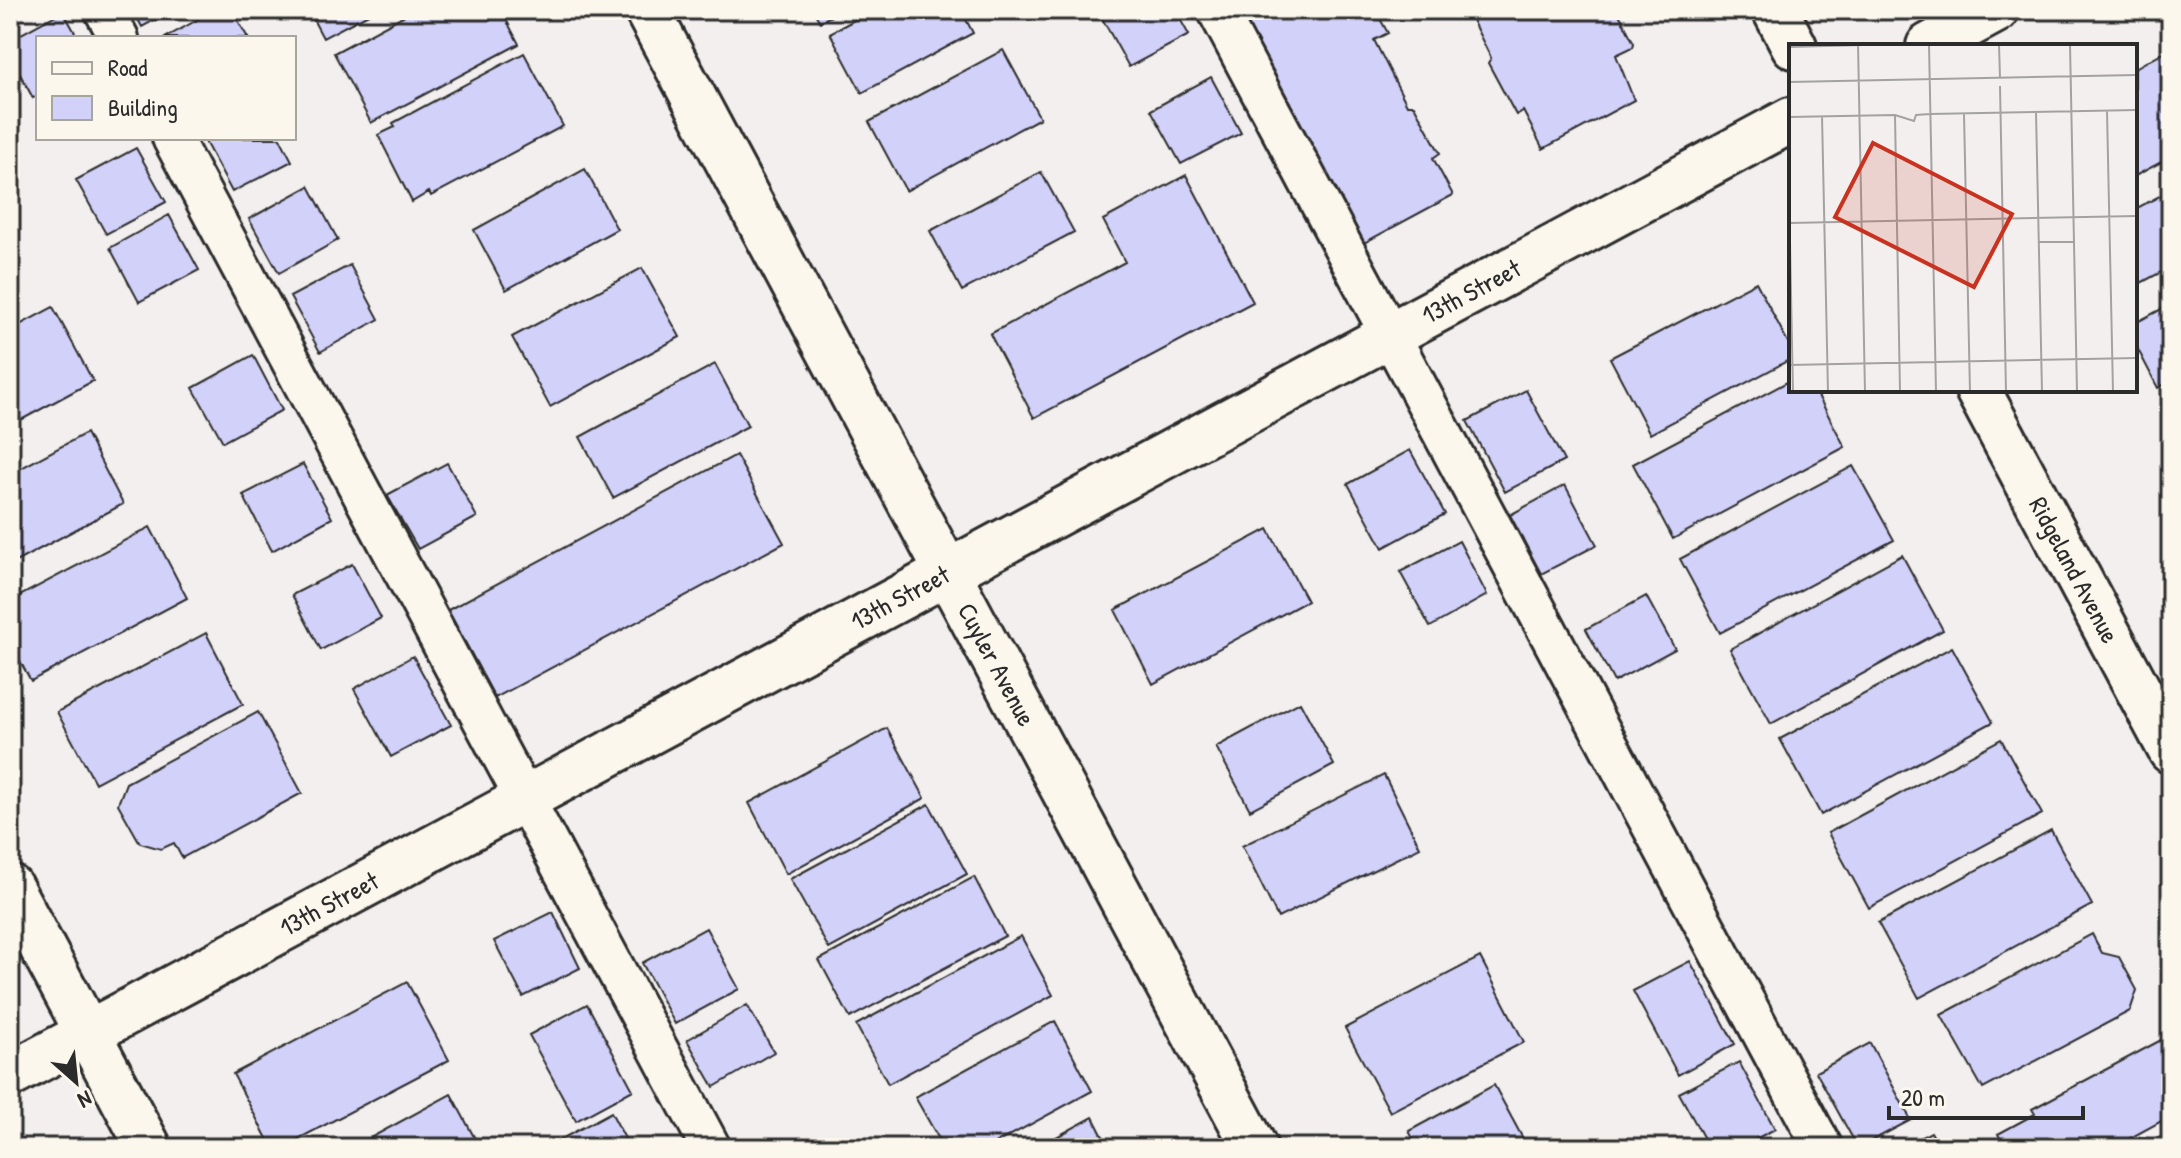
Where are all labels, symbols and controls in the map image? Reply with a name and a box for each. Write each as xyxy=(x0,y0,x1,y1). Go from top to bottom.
legend xyxy=(36,36,296,140)
inset map xyxy=(1789,44,2137,392)
text: Road xyxy=(108,51,147,83)
text: Building xyxy=(108,91,178,123)
street label: 13th Street xyxy=(1415,250,1528,332)
street label: Ridgeland Avenue xyxy=(2021,491,2128,649)
street label: 13th Street xyxy=(844,556,956,638)
street label: Cuyler Avenue xyxy=(950,596,1044,732)
street label: 13th Street xyxy=(273,862,385,944)
north arrow xyxy=(36,1042,116,1122)
scale bar xyxy=(1889,1070,2083,1120)
text: 20 m xyxy=(1901,1081,1945,1113)
text: N xyxy=(73,1084,97,1116)

